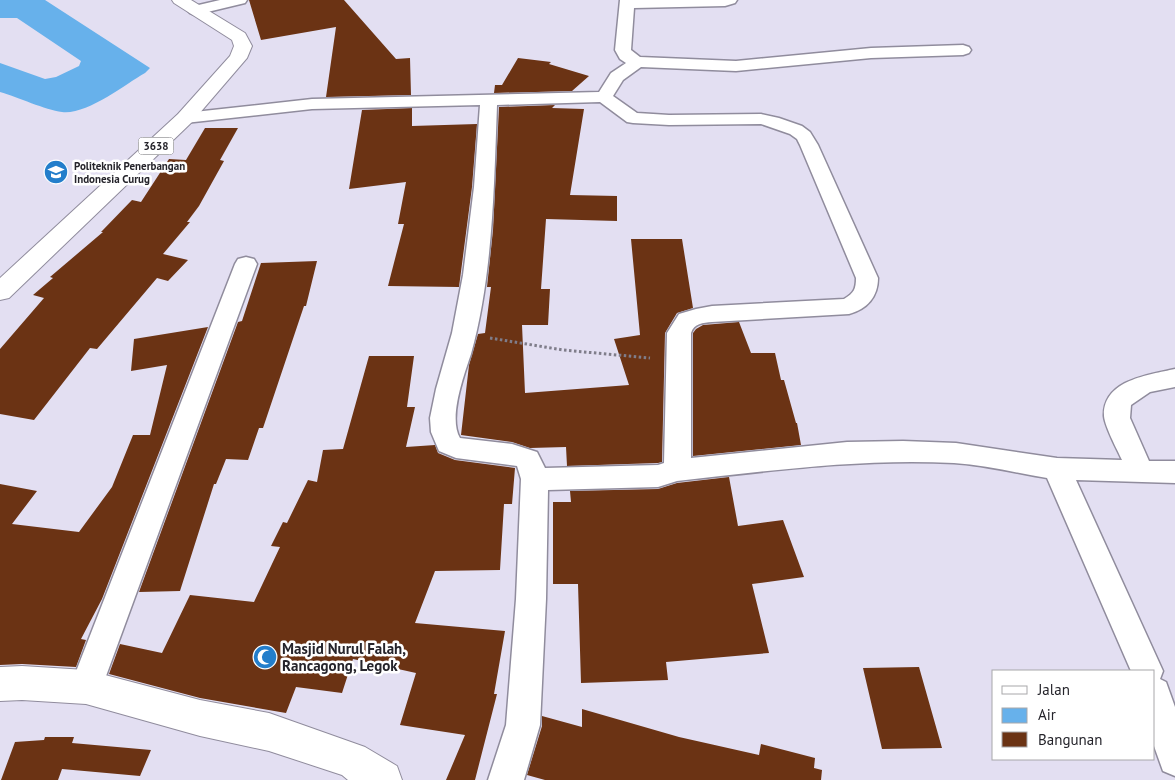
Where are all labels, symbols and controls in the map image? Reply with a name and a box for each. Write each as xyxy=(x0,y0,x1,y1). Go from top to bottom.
road number: 3638 xyxy=(138,138,174,154)
school or university icon: Politeknik Penerbangan Indonesia Curug xyxy=(43,159,69,185)
place label: Politeknik Penerbangan Indonesia Curug xyxy=(74,159,185,186)
place label: Masjid Nurul Falah, Rancagong, Legok xyxy=(282,639,406,675)
mosque icon: Masjid Nurul Falah, Rancagong, Legok xyxy=(252,644,278,670)
legend xyxy=(992,670,1155,760)
text: Jalan xyxy=(1037,680,1070,699)
text: Air xyxy=(1038,705,1056,724)
text: Bangunan xyxy=(1038,730,1102,749)

